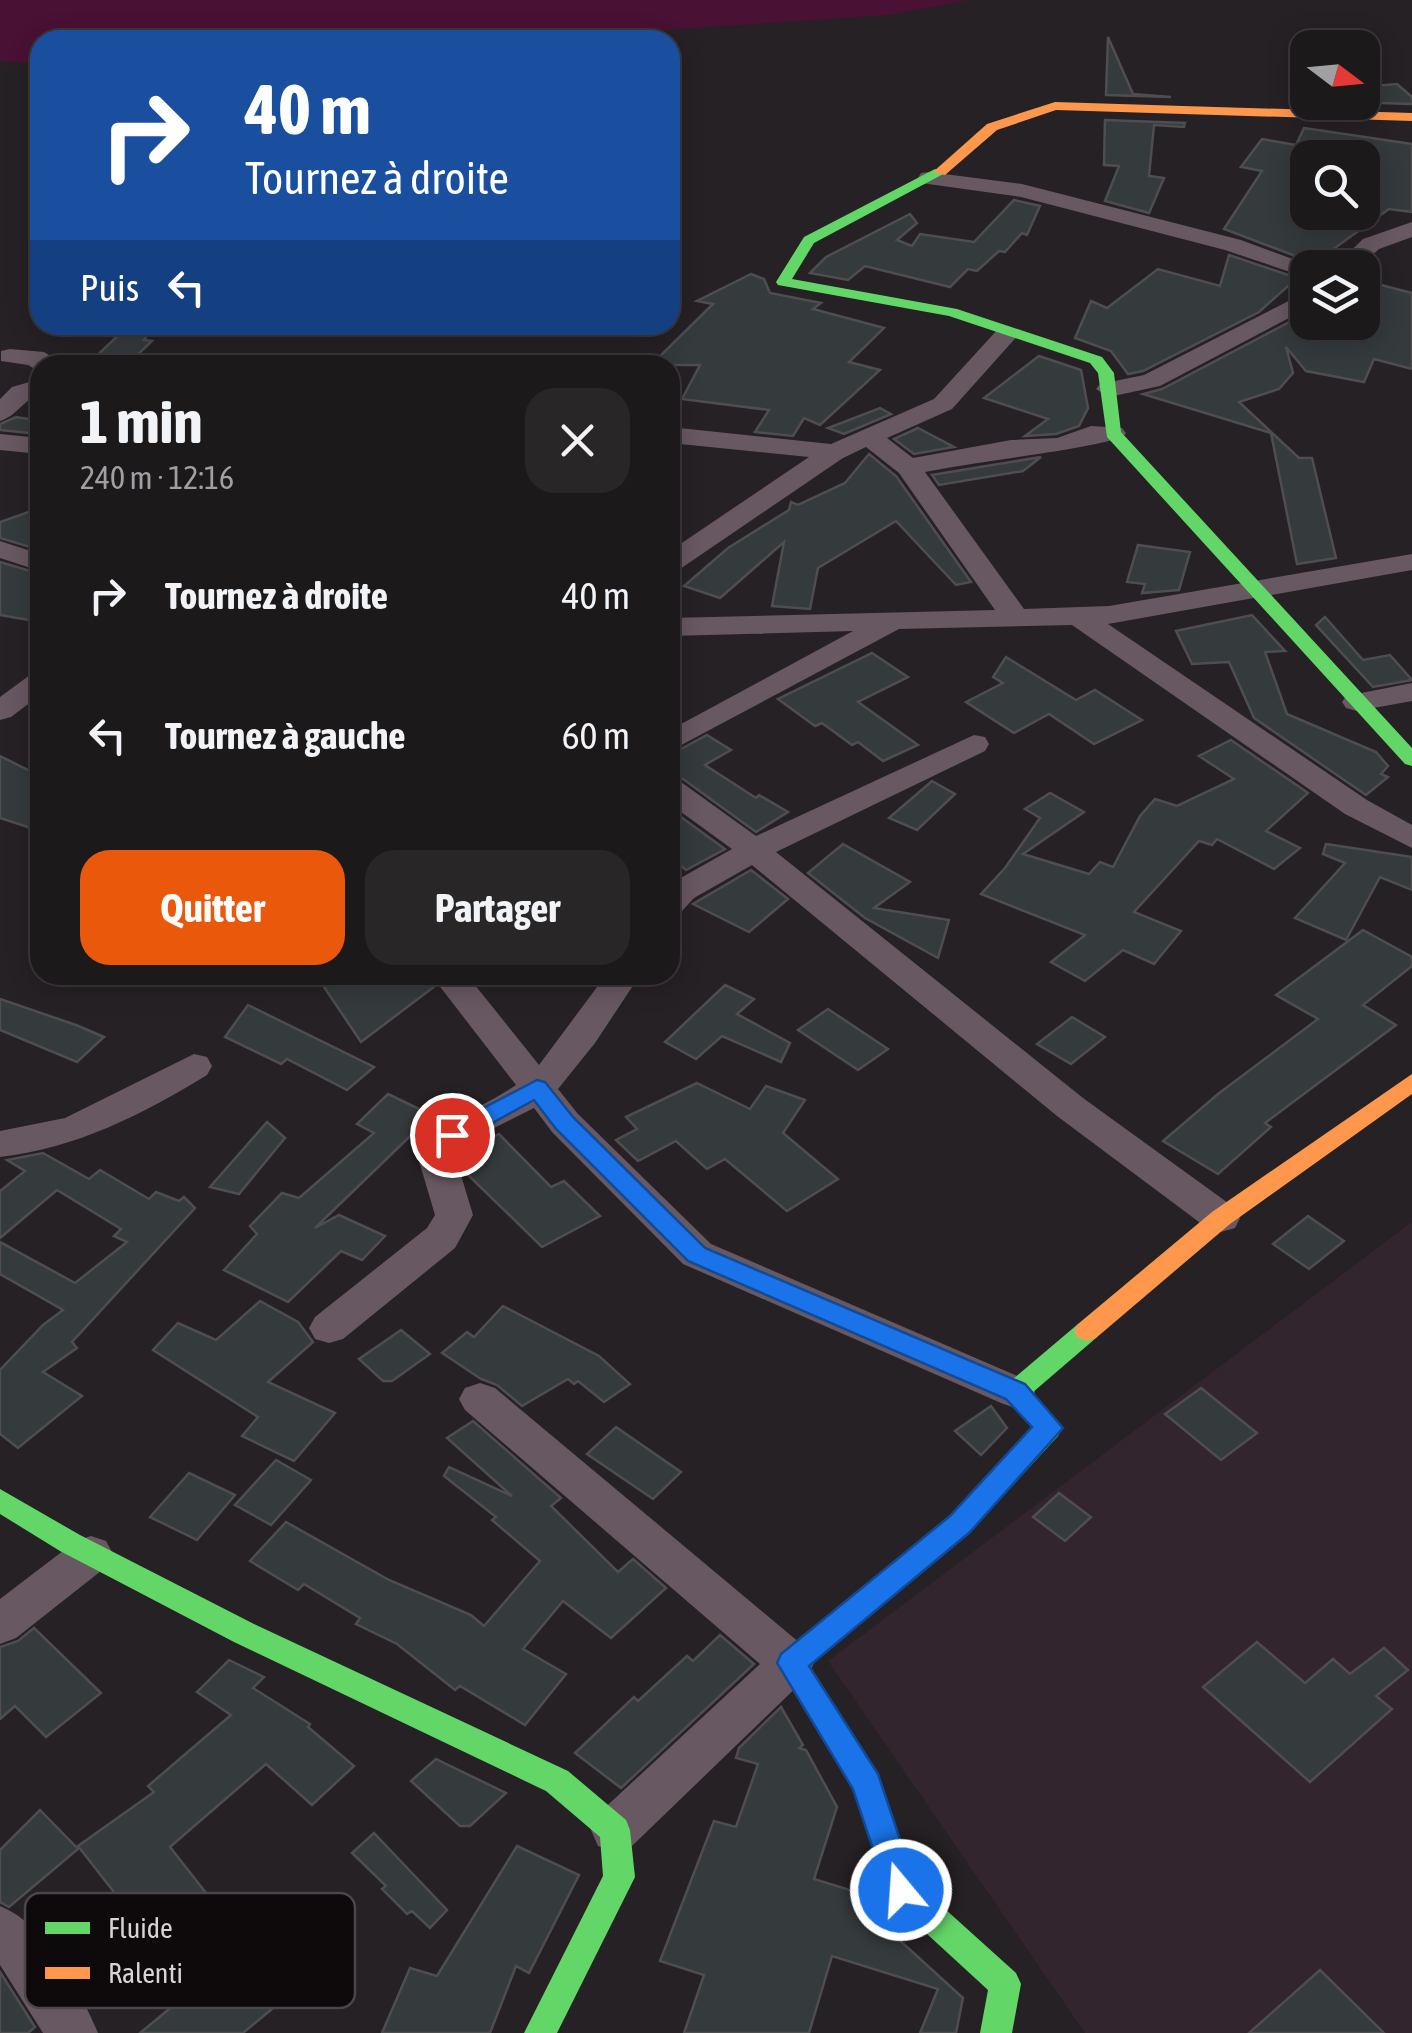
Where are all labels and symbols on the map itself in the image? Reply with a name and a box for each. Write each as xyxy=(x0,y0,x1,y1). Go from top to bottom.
north arrow xyxy=(1290,30,1380,120)
pin xyxy=(410,1093,495,1178)
position arrow xyxy=(849,1838,953,1942)
legend xyxy=(25,1893,355,2008)
text: Fluide xyxy=(108,1912,173,1944)
text: Ralenti xyxy=(108,1957,183,1989)

